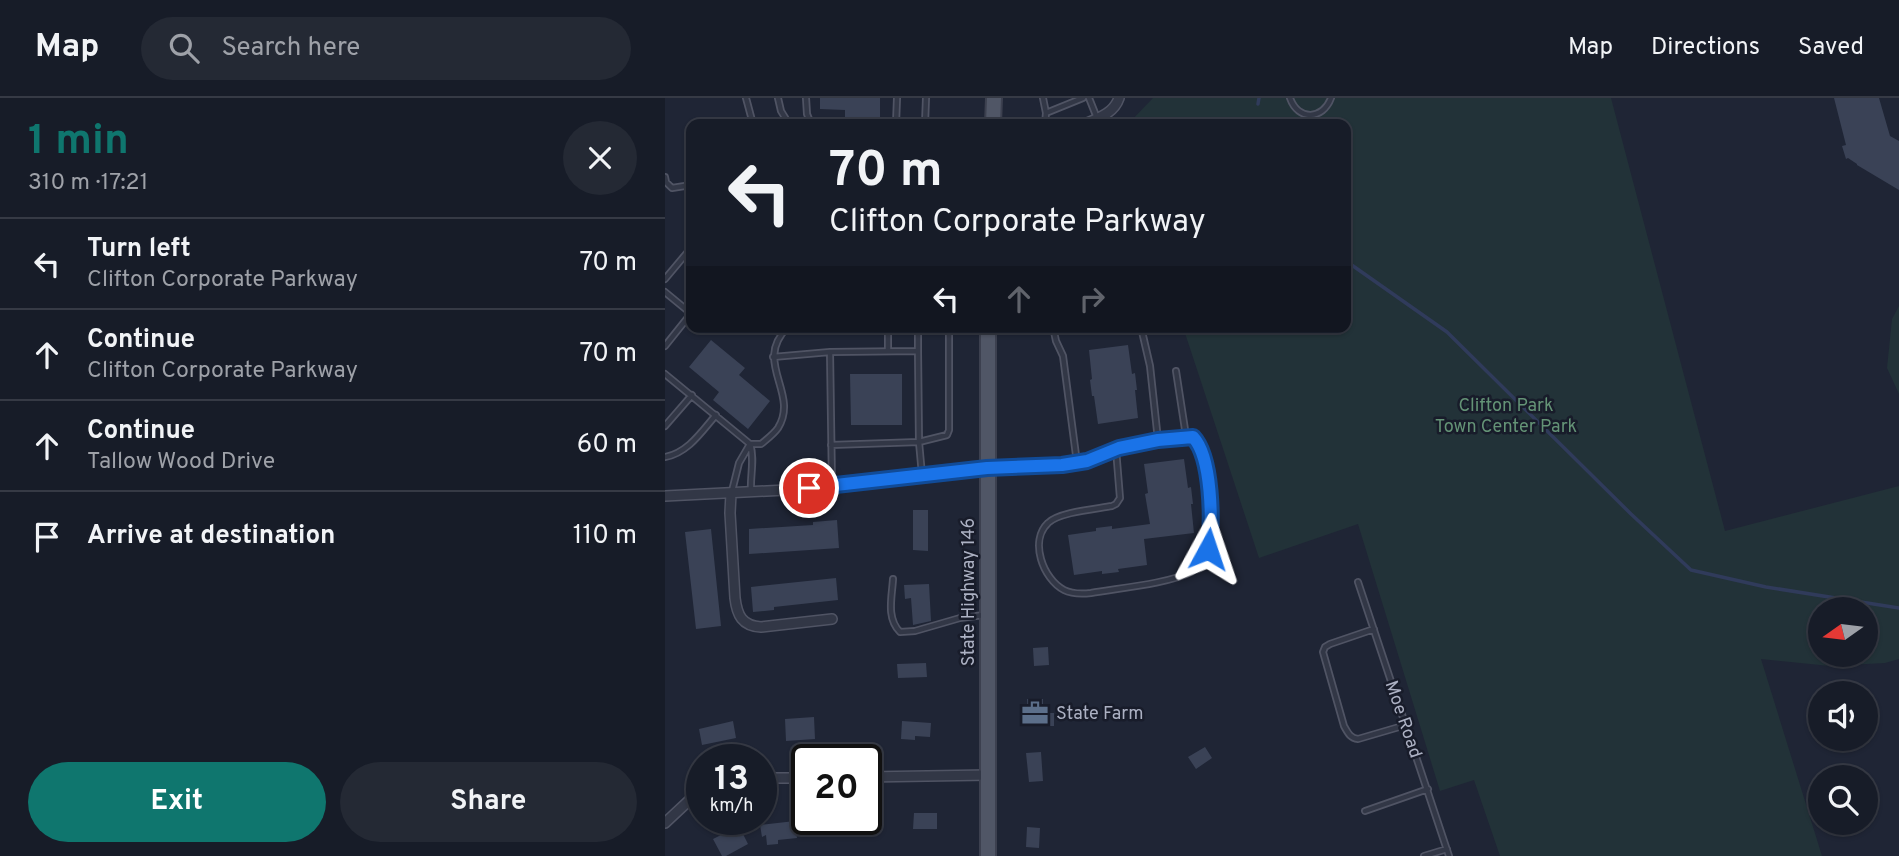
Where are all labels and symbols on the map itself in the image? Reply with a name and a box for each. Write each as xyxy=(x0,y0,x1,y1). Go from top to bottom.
park label: Clifton Park Town Center Park xyxy=(1435,395,1577,439)
pin xyxy=(779,458,839,518)
position arrow xyxy=(1171,512,1245,586)
street label: State Highway 146 xyxy=(958,518,981,666)
north arrow xyxy=(1808,597,1878,667)
street label: Moe Road xyxy=(1379,678,1427,761)
office icon: State Farm xyxy=(1020,698,1050,728)
place label: State Farm xyxy=(1056,703,1144,726)
speed limit sign: 20 xyxy=(791,744,882,835)

